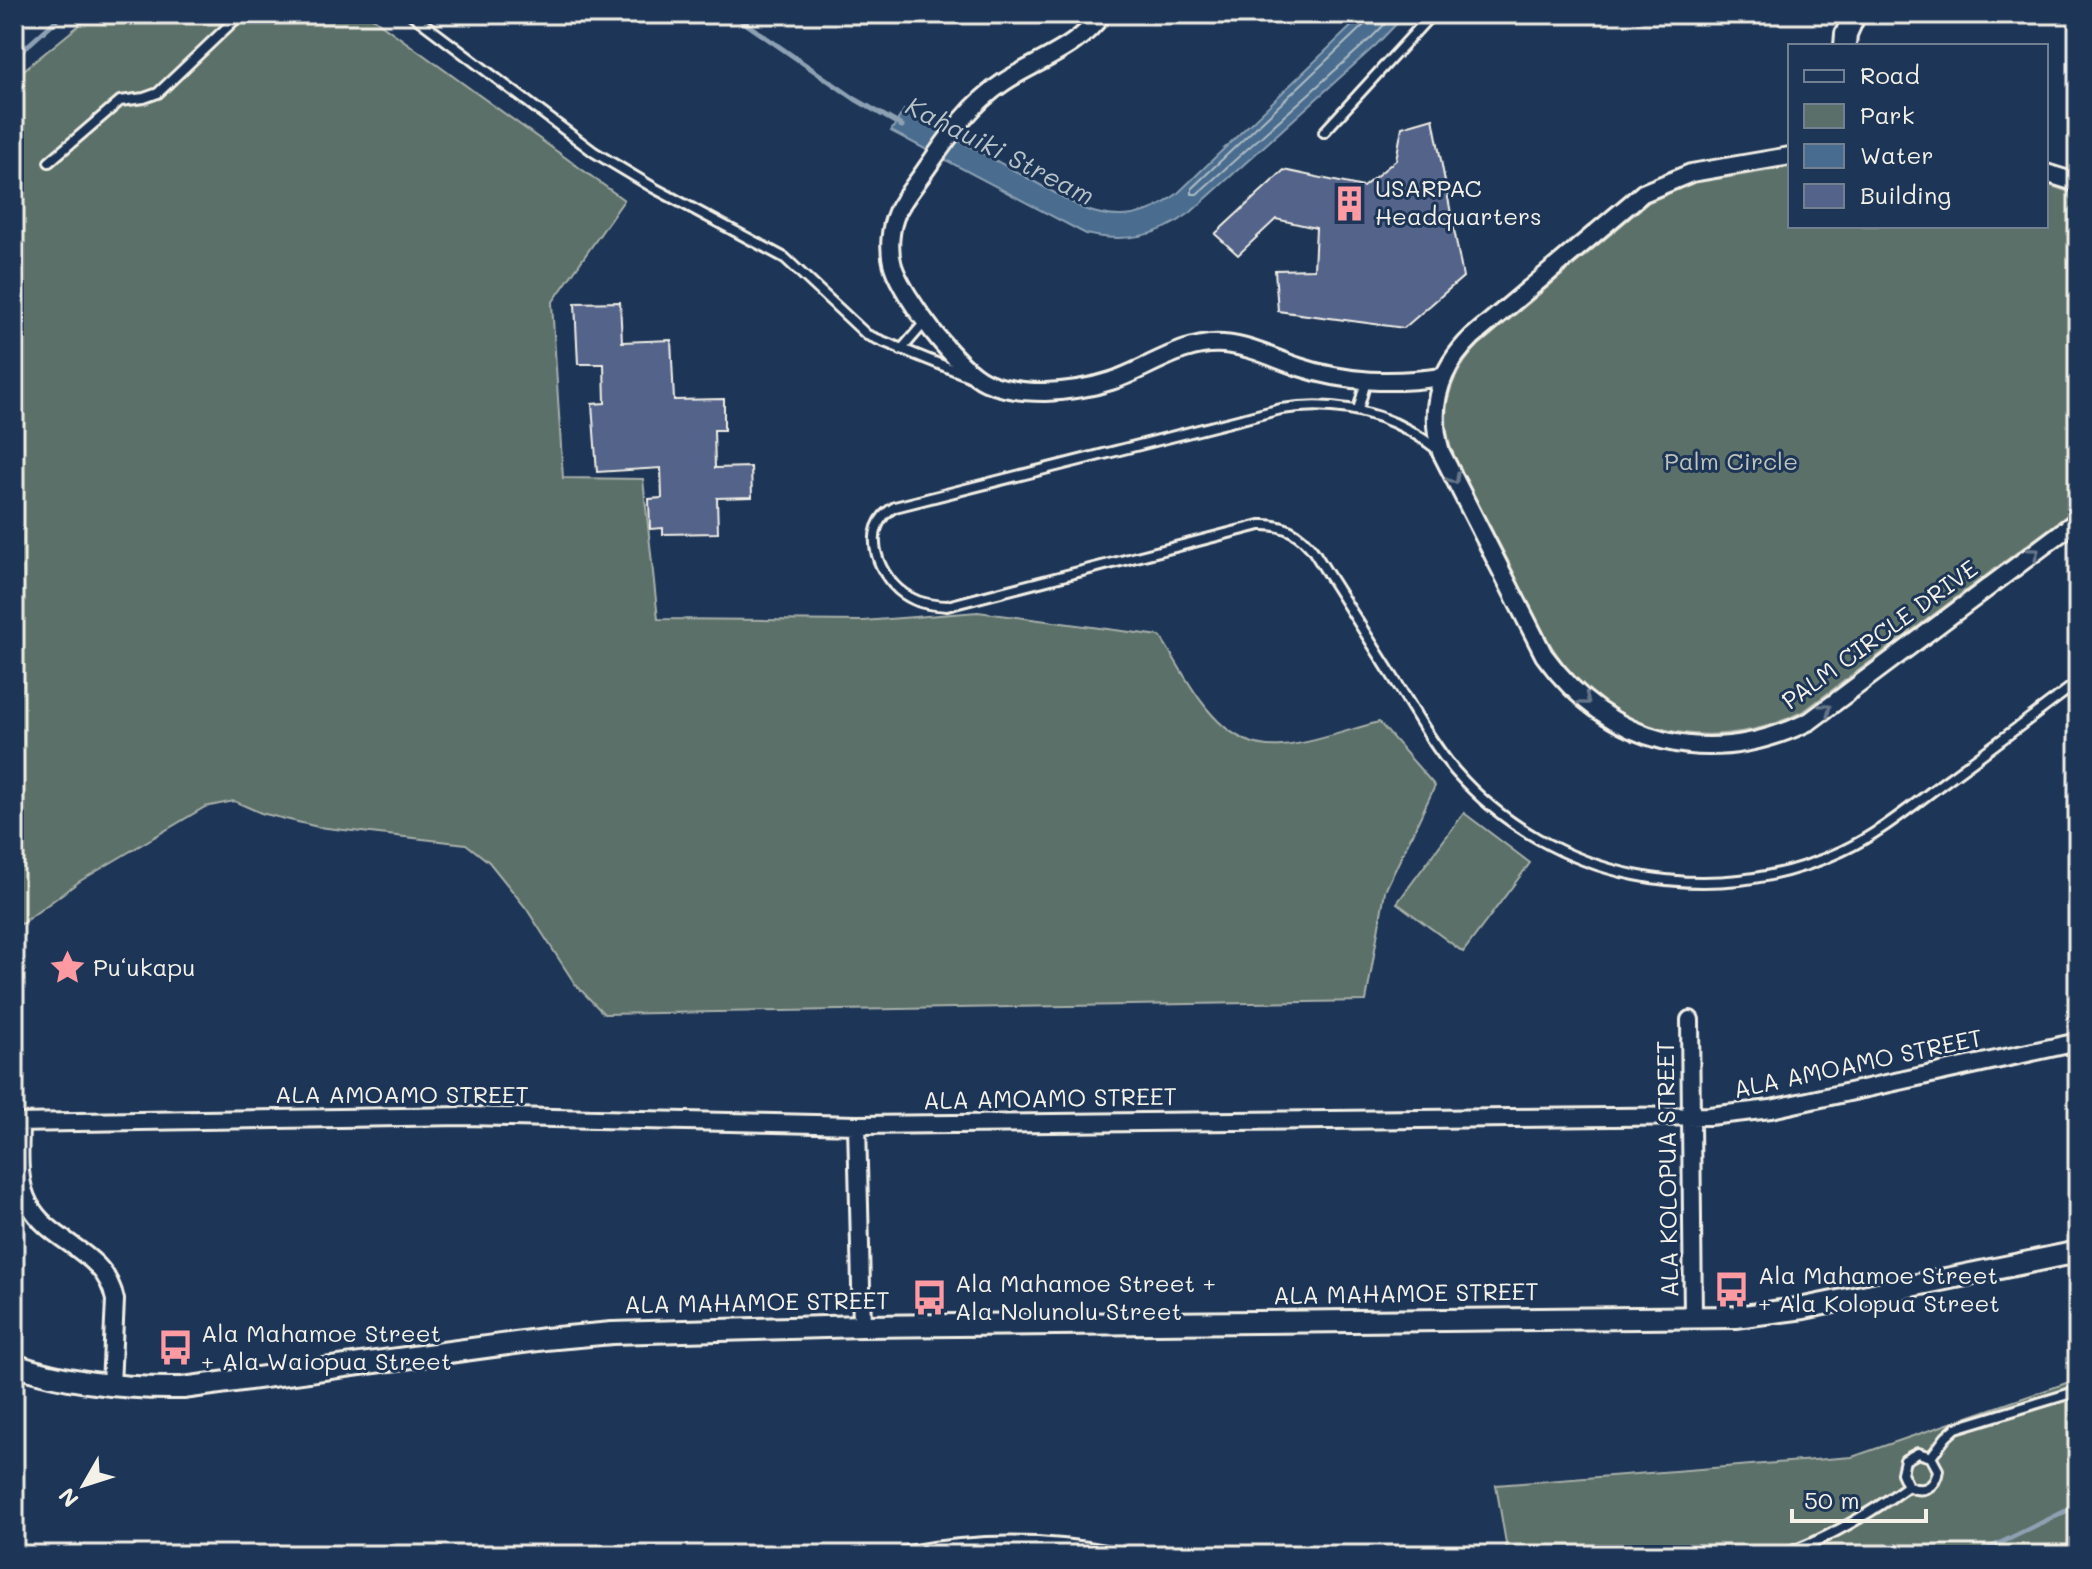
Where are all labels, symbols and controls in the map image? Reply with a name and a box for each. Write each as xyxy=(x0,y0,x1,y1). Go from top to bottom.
legend xyxy=(1788,44,2048,228)
text: Road xyxy=(1860,59,1920,90)
water label: Kahauiki Stream xyxy=(900,88,1101,212)
text: Park xyxy=(1860,99,1914,130)
text: Water xyxy=(1860,139,1934,170)
place label: USARPAC Headquarters xyxy=(1375,172,1542,231)
text: Building xyxy=(1860,179,1951,210)
building icon: USARPAC Headquarters xyxy=(1330,184,1368,222)
park label: Palm Circle xyxy=(1664,445,1798,476)
one-way arrow xyxy=(1444,470,1459,485)
one-way arrow xyxy=(2025,548,2040,562)
street label: PALM CIRCLE DRIVE xyxy=(1775,552,1983,715)
one-way arrow xyxy=(1576,691,1591,705)
one-way arrow xyxy=(1817,704,1832,718)
place icon: Puʻukapu xyxy=(48,949,86,987)
place label: Puʻukapu xyxy=(93,951,195,982)
street label: ALA AMOAMO STREET xyxy=(1730,1021,1985,1104)
street label: ALA KOLOPUA STREET xyxy=(1649,1040,1684,1298)
street label: ALA AMOAMO STREET xyxy=(275,1078,529,1109)
street label: ALA AMOAMO STREET xyxy=(923,1080,1177,1115)
place label: Ala Mahamoe Street + Ala Kolopua Street xyxy=(1758,1259,2000,1318)
place label: Ala Mahamoe Street + Ala Nolunolu Street xyxy=(955,1267,1216,1326)
bus stop icon: Ala Mahamoe Street + Ala Kolopua Street xyxy=(1713,1271,1751,1309)
street label: ALA MAHAMOE STREET xyxy=(1273,1275,1539,1310)
bus stop icon: Ala Mahamoe Street + Ala Nolunolu Street xyxy=(910,1279,948,1317)
street label: ALA MAHAMOE STREET xyxy=(624,1284,890,1319)
place label: Ala Mahamoe Street + Ala Waiopua Street xyxy=(201,1317,451,1376)
bus stop icon: Ala Mahamoe Street + Ala Waiopua Street xyxy=(156,1329,194,1367)
north arrow xyxy=(44,1445,124,1525)
scale bar xyxy=(1792,1473,1926,1523)
text: N xyxy=(52,1482,85,1514)
text: 50 m xyxy=(1804,1484,1860,1515)

